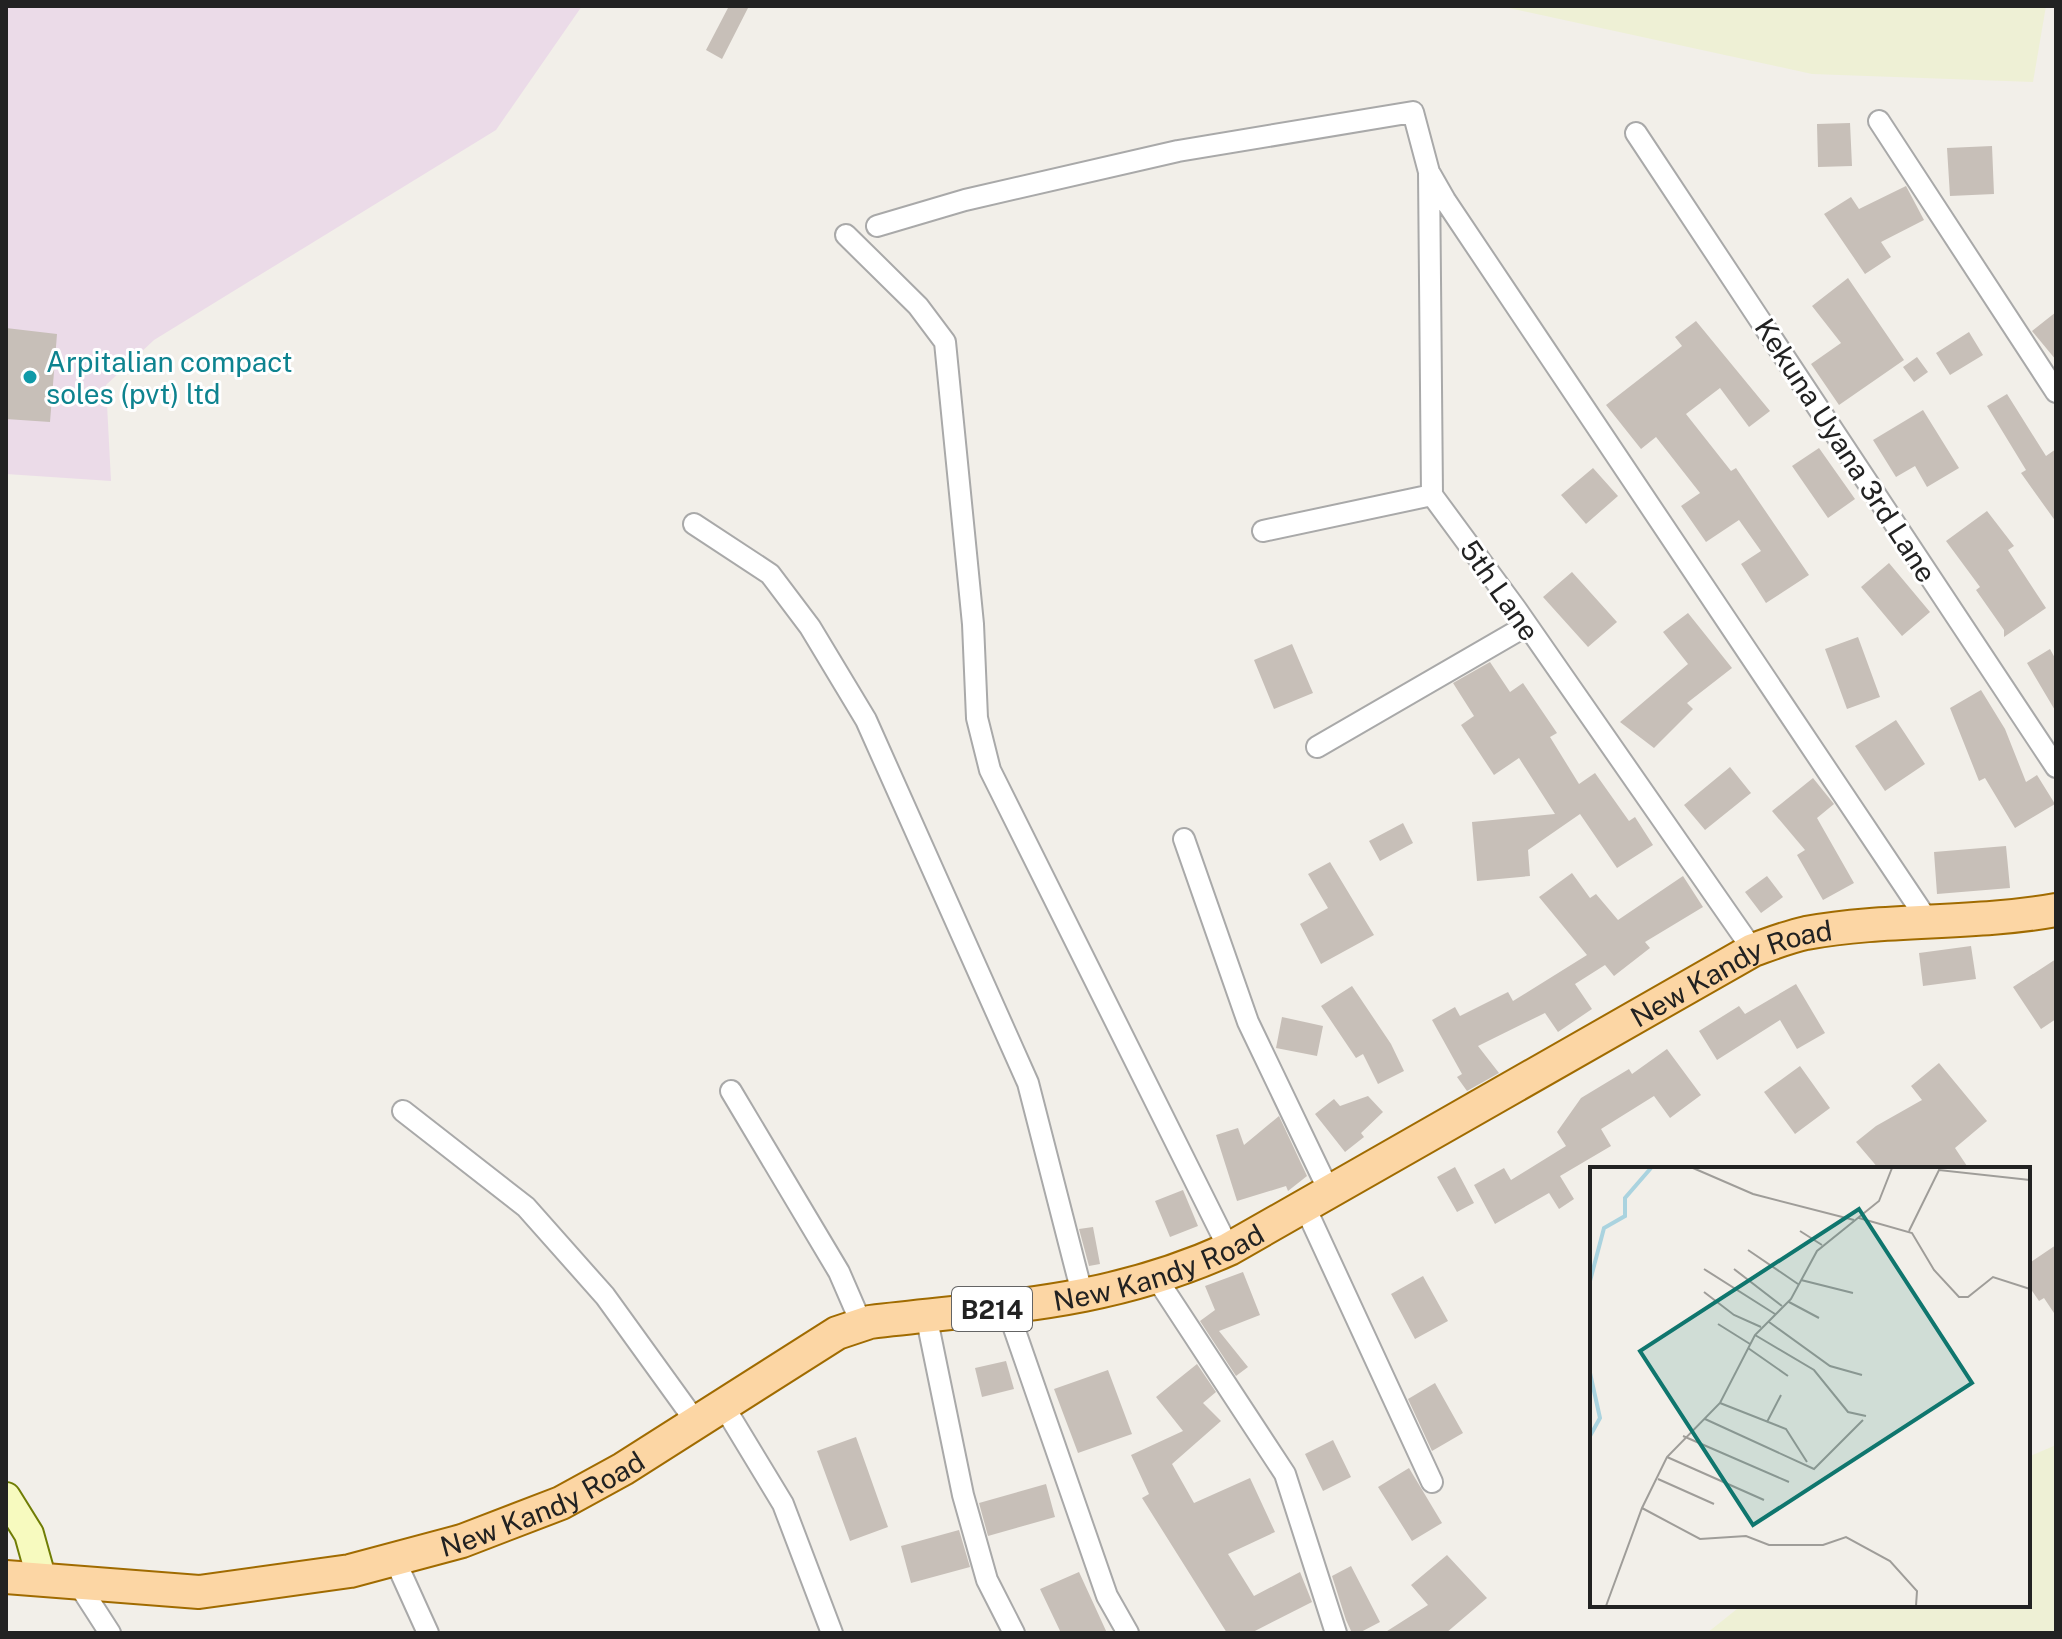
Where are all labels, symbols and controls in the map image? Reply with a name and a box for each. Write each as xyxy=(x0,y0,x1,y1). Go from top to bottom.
street label: Kekuna Uyana 3rd Lane xyxy=(1748,312,1944,588)
place label: Arpitalian compact soles (pvt) ltd xyxy=(46,345,293,410)
marker: Arpitalian compact soles (pvt) ltd xyxy=(21,368,39,386)
street label: 5th Lane xyxy=(1454,533,1546,647)
street label: New Kandy Road xyxy=(1624,913,1834,1033)
inset map xyxy=(1590,1167,2030,1607)
street label: New Kandy Road xyxy=(1051,1216,1269,1317)
road number: B214 xyxy=(952,1287,1032,1331)
street label: New Kandy Road xyxy=(436,1444,650,1563)

